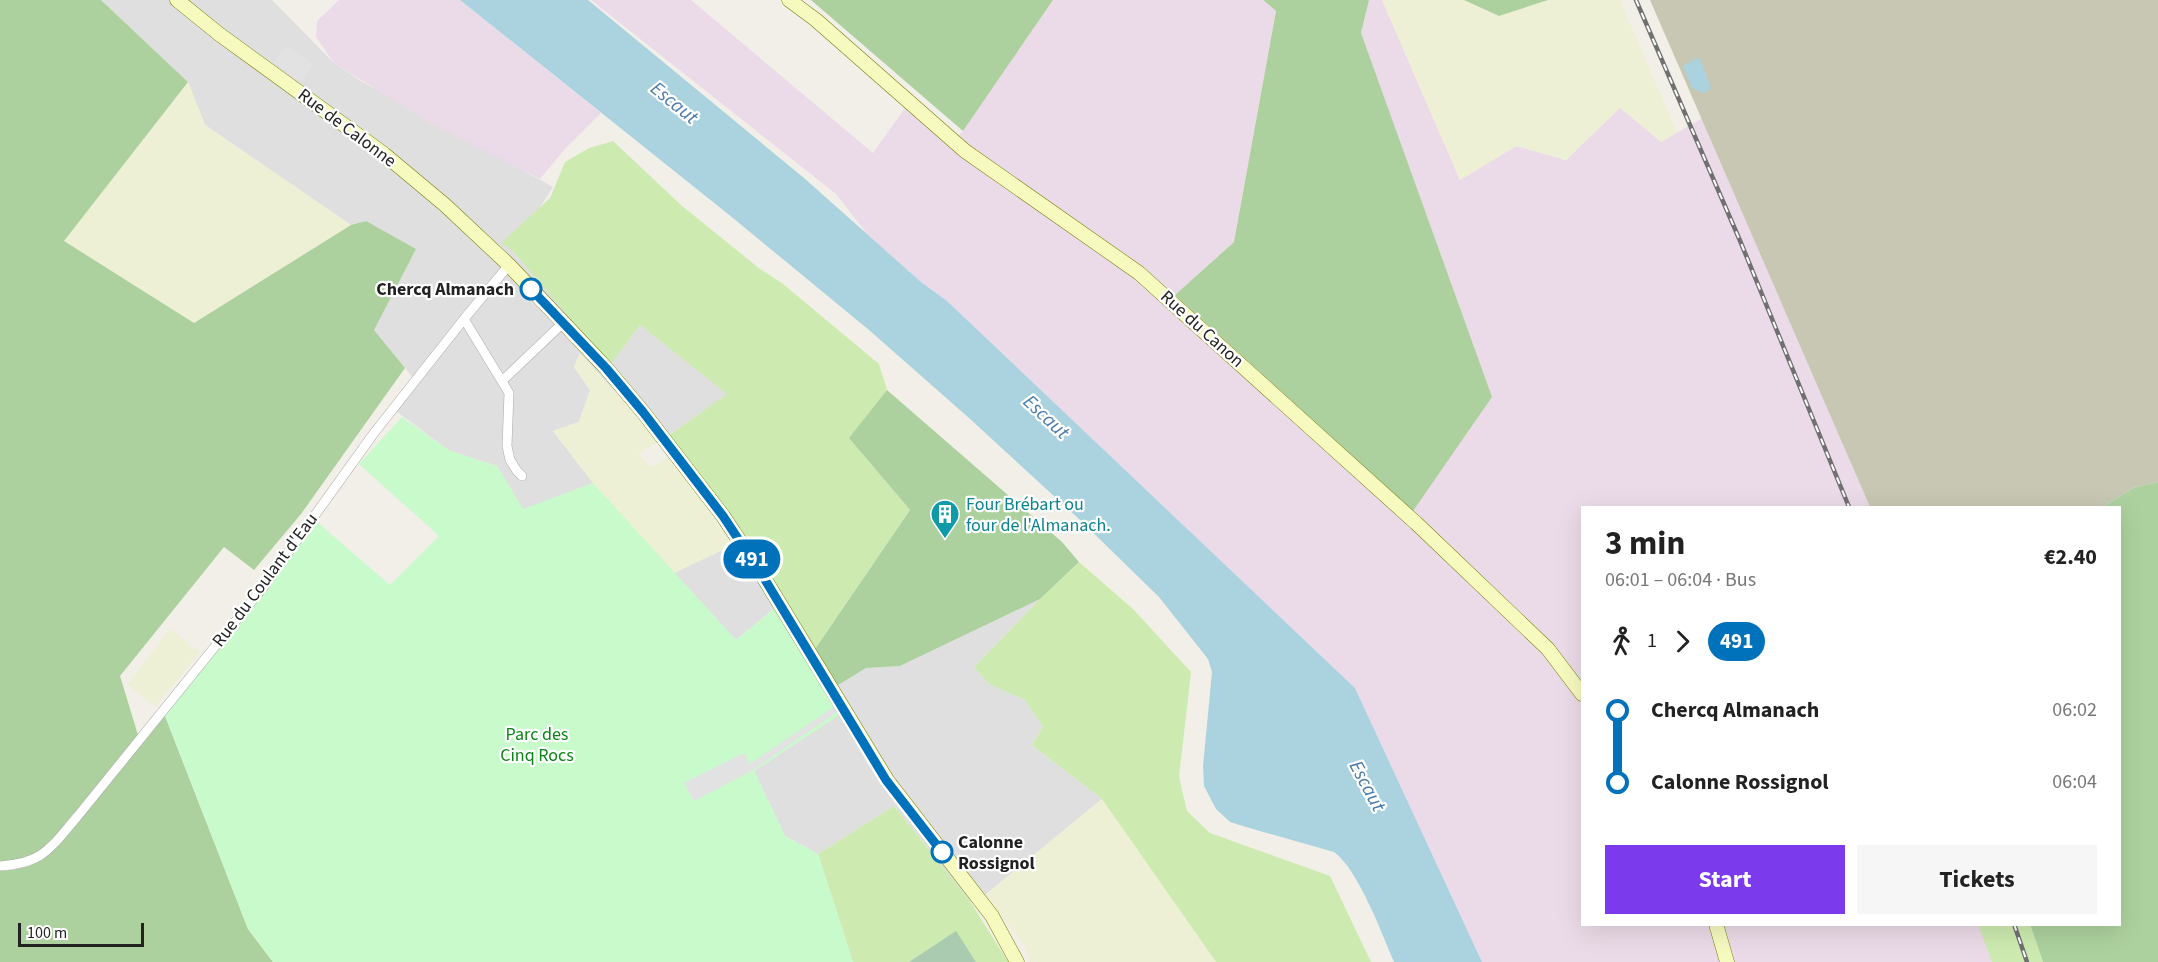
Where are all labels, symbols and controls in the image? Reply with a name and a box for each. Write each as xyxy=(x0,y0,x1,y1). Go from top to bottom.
water label: Escaut xyxy=(644,75,704,131)
street label: Rue de Calonne xyxy=(293,83,401,173)
place label: Chercq Almanach xyxy=(376,277,514,302)
marker: Chercq Almanach xyxy=(520,278,542,300)
street label: Rue du Canon xyxy=(1155,285,1249,373)
water label: Escaut xyxy=(1017,388,1076,446)
place label: Four Brébart ou four de l'Almanach. xyxy=(966,492,1111,538)
building icon: Four Brébart ou four de l'Almanach. xyxy=(929,498,961,540)
street label: Rue du Coulant d'Eau xyxy=(206,508,324,652)
text: 3 min xyxy=(1605,520,1685,567)
line badge: 491 xyxy=(718,540,786,578)
text: €2.40 xyxy=(2044,541,2097,573)
text: 491 xyxy=(735,544,769,574)
text: 06:01 – 06:04 · Bus xyxy=(1605,566,1756,594)
icon: walk xyxy=(1605,625,1638,658)
icon: forward xyxy=(1666,625,1699,658)
text: 491 xyxy=(1720,626,1753,656)
text: 1 xyxy=(1647,627,1657,655)
text: Chercq Almanach xyxy=(1651,694,1819,726)
text: 06:02 xyxy=(2052,696,2097,724)
park label: Parc des Cinq Rocs xyxy=(500,722,574,768)
water label: Escaut xyxy=(1342,756,1392,817)
text: Calonne Rossignol xyxy=(1651,766,1829,798)
text: 06:04 xyxy=(2052,768,2097,796)
place label: Calonne Rossignol xyxy=(958,830,1035,876)
marker: Calonne Rossignol xyxy=(931,841,953,863)
button: Start xyxy=(1605,845,1845,914)
button: Tickets xyxy=(1857,845,2097,914)
scale bar xyxy=(18,920,144,948)
text: 100 m xyxy=(27,922,67,944)

